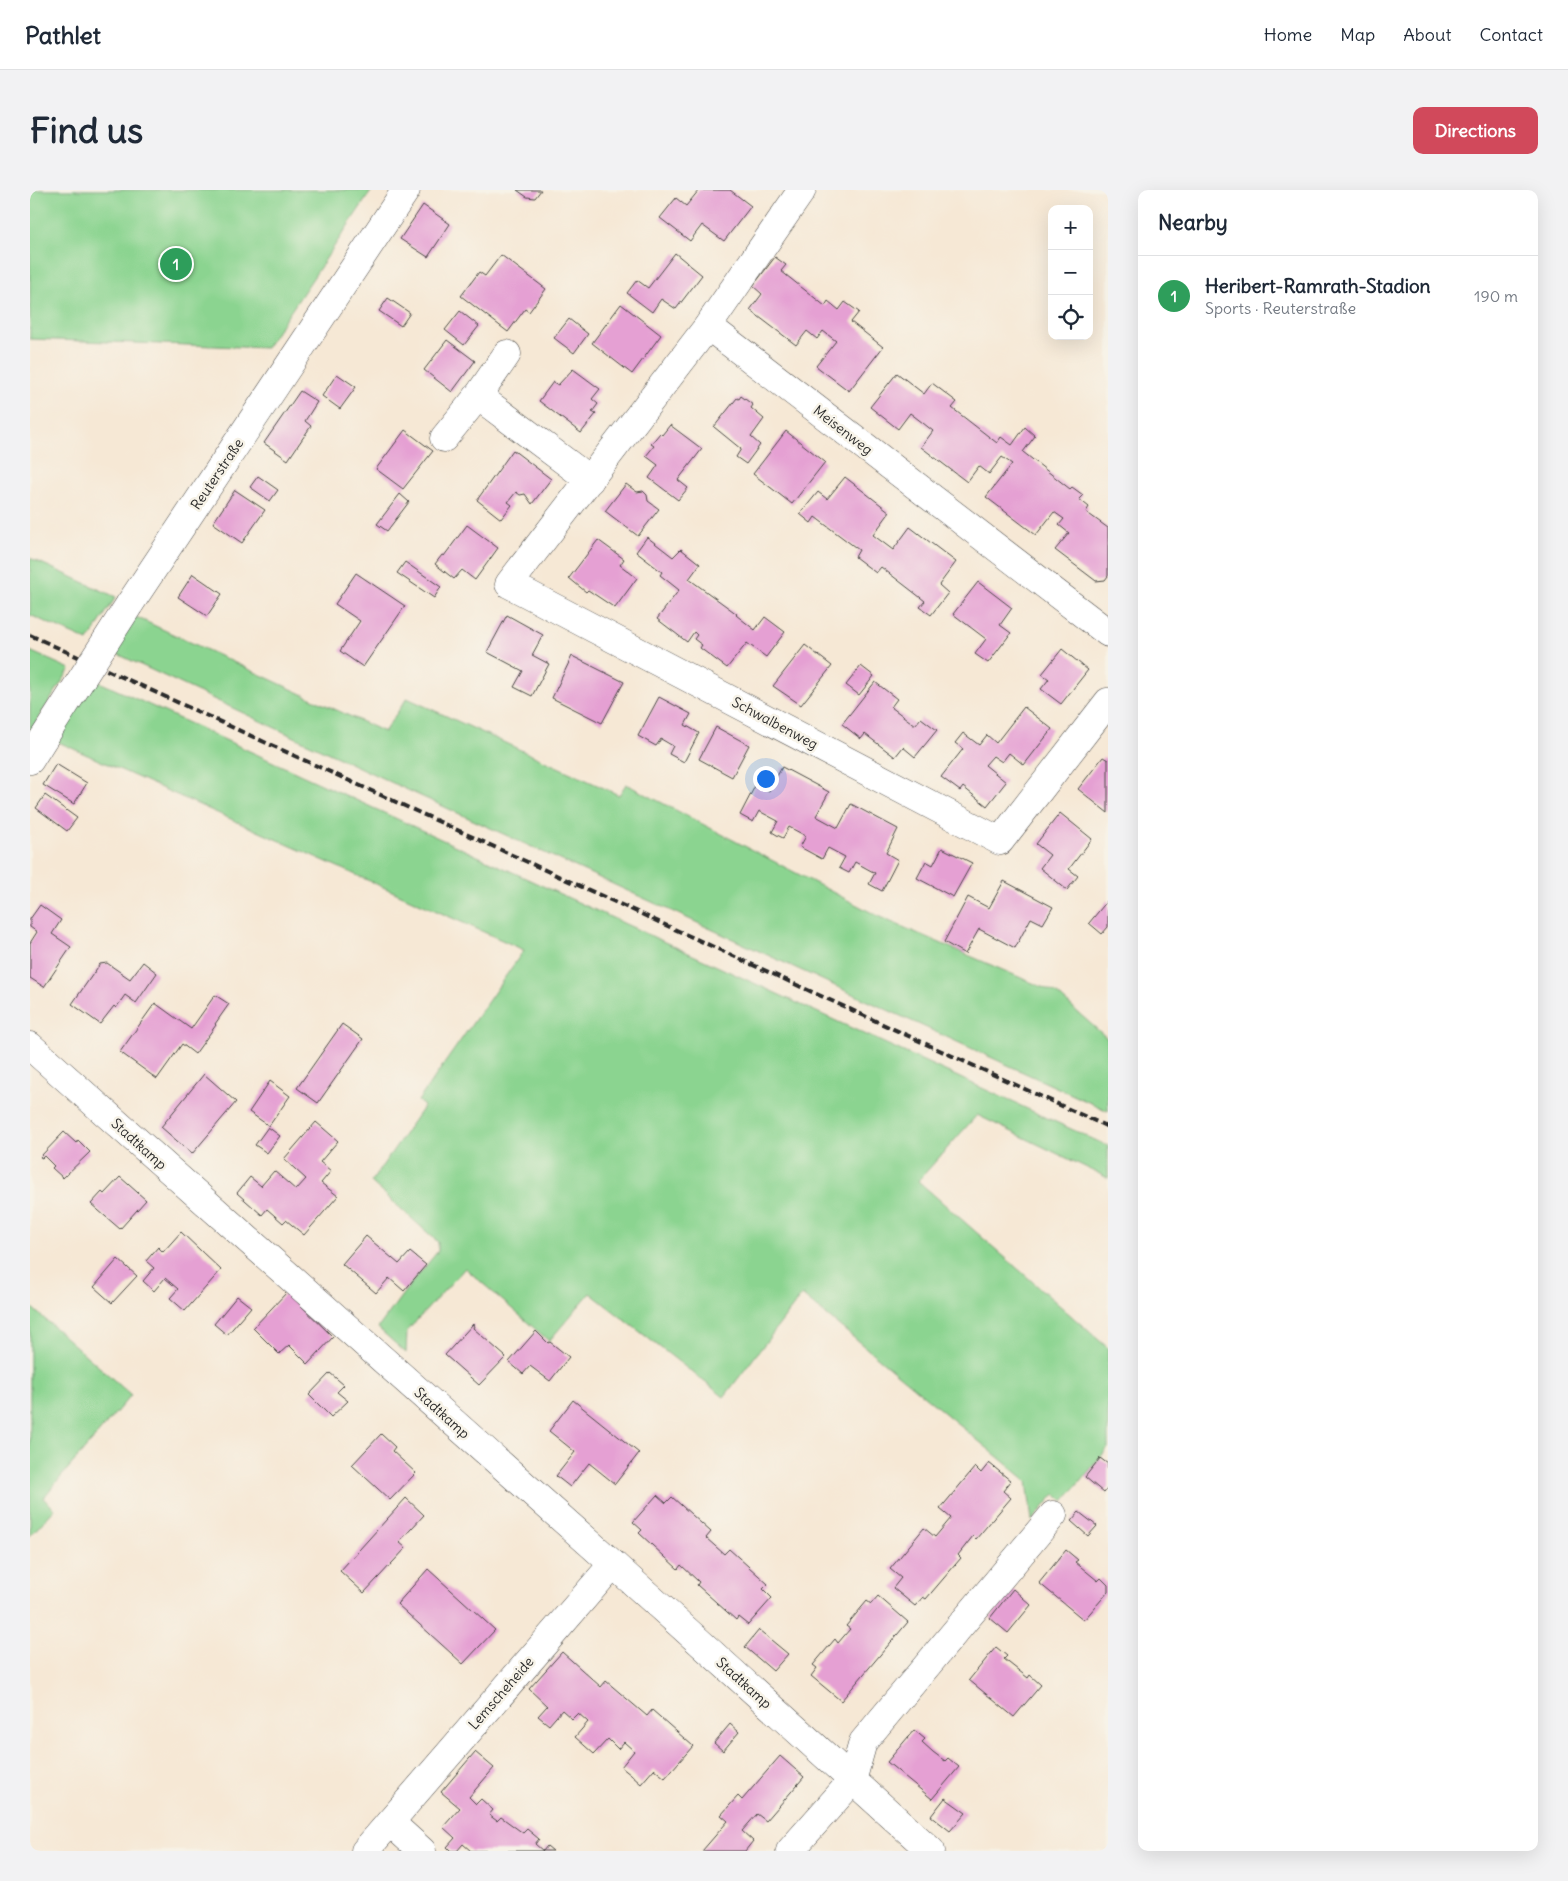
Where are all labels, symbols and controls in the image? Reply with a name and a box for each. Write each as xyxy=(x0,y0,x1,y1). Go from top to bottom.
text: Pathlet xyxy=(25,20,101,50)
text: Home xyxy=(1264,23,1312,46)
text: Map xyxy=(1340,23,1375,46)
text: About xyxy=(1403,23,1451,46)
text: Contact xyxy=(1479,23,1543,46)
button: Directions xyxy=(1413,107,1538,154)
text: Find us xyxy=(30,108,143,152)
map controls xyxy=(1048,205,1093,340)
button: + xyxy=(1048,205,1093,250)
text: Nearby xyxy=(1158,209,1228,236)
pin: 1 xyxy=(160,245,192,283)
button: − xyxy=(1048,250,1093,295)
text: Heribert-Ramrath-Stadion xyxy=(1205,274,1431,298)
text: 1 xyxy=(1171,286,1177,306)
text: 190 m xyxy=(1474,286,1518,306)
button: locate xyxy=(1048,295,1093,340)
text: Sports · Reuterstraße xyxy=(1205,298,1356,318)
street label: Meisenweg xyxy=(810,401,876,459)
street label: Reuterstraße xyxy=(187,435,247,513)
street label: Schwalbenweg xyxy=(729,693,821,753)
your location xyxy=(753,766,779,792)
street label: Stadtkamp xyxy=(108,1114,170,1174)
street label: Stadtkamp xyxy=(411,1383,473,1443)
street label: Lemscheheide xyxy=(464,1653,538,1733)
street label: Stadtkamp xyxy=(713,1653,775,1713)

